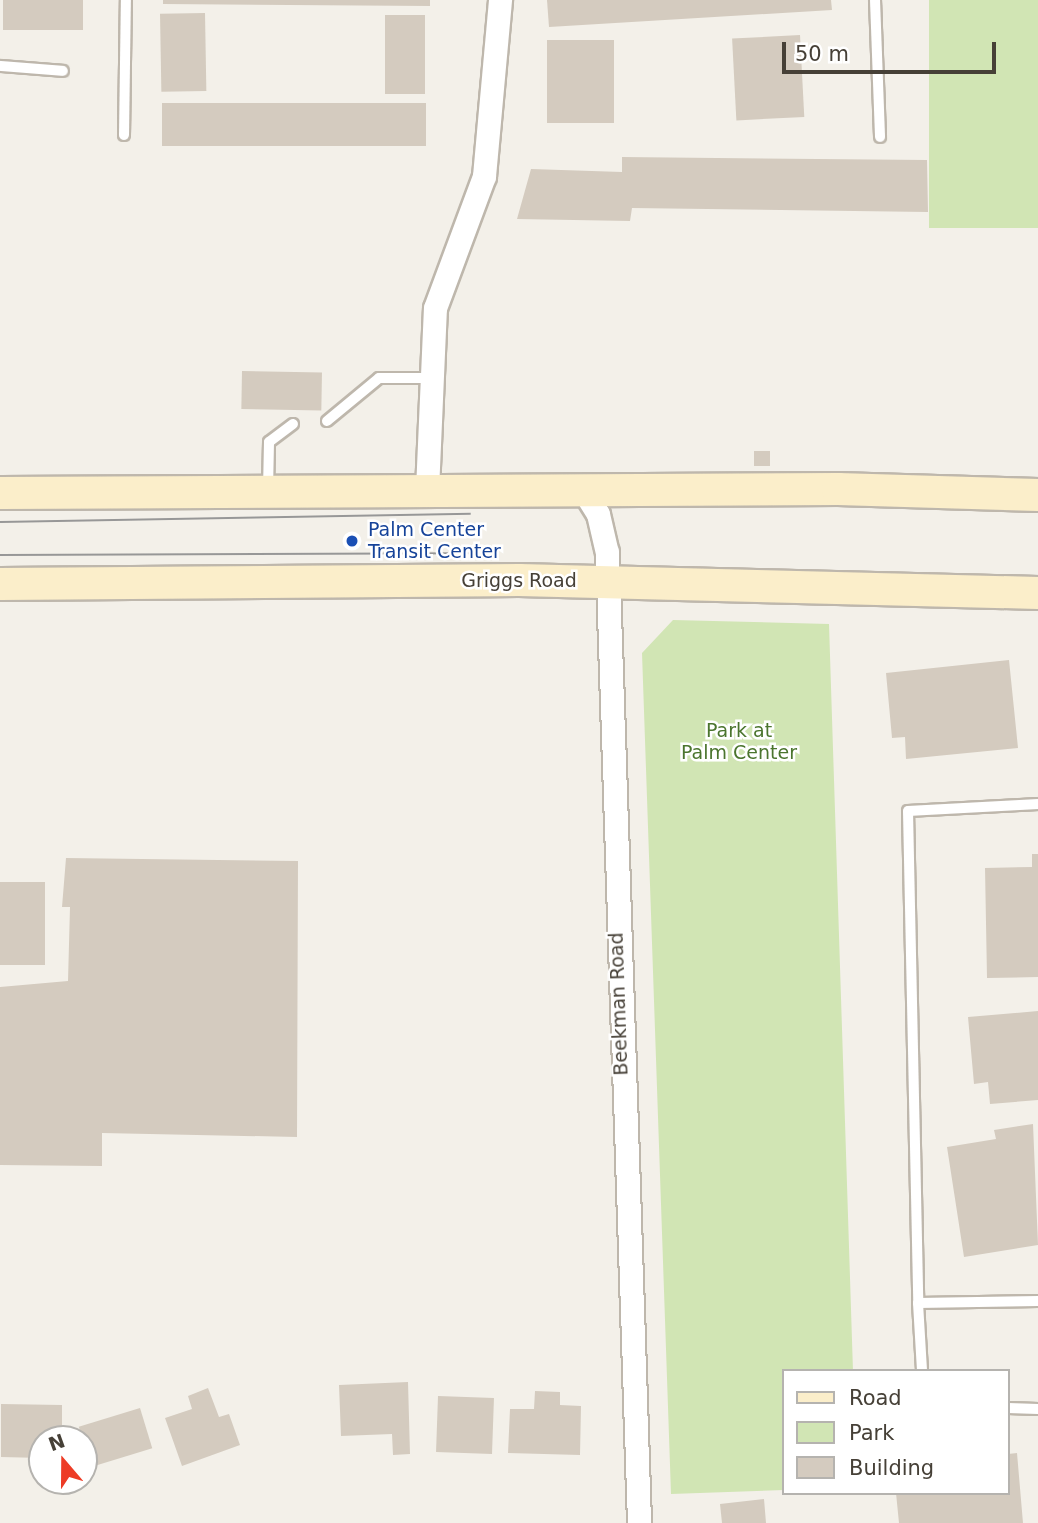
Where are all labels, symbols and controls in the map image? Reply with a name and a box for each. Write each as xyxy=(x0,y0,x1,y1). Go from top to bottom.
scale bar xyxy=(786,28,1000,72)
text: 50 m xyxy=(795,42,849,66)
place label: Palm Center Transit Center xyxy=(368,519,501,563)
marker: Palm Center Transit Center xyxy=(342,531,362,551)
street label: Griggs Road xyxy=(461,570,577,592)
park label: Park at Palm Center xyxy=(681,720,797,764)
street label: Beekman Road xyxy=(605,932,633,1076)
legend xyxy=(782,1369,1010,1495)
text: Road xyxy=(849,1386,902,1410)
text: Park xyxy=(849,1421,894,1445)
north arrow xyxy=(28,1425,98,1495)
text: N xyxy=(45,1429,68,1455)
text: Building xyxy=(849,1456,934,1480)

